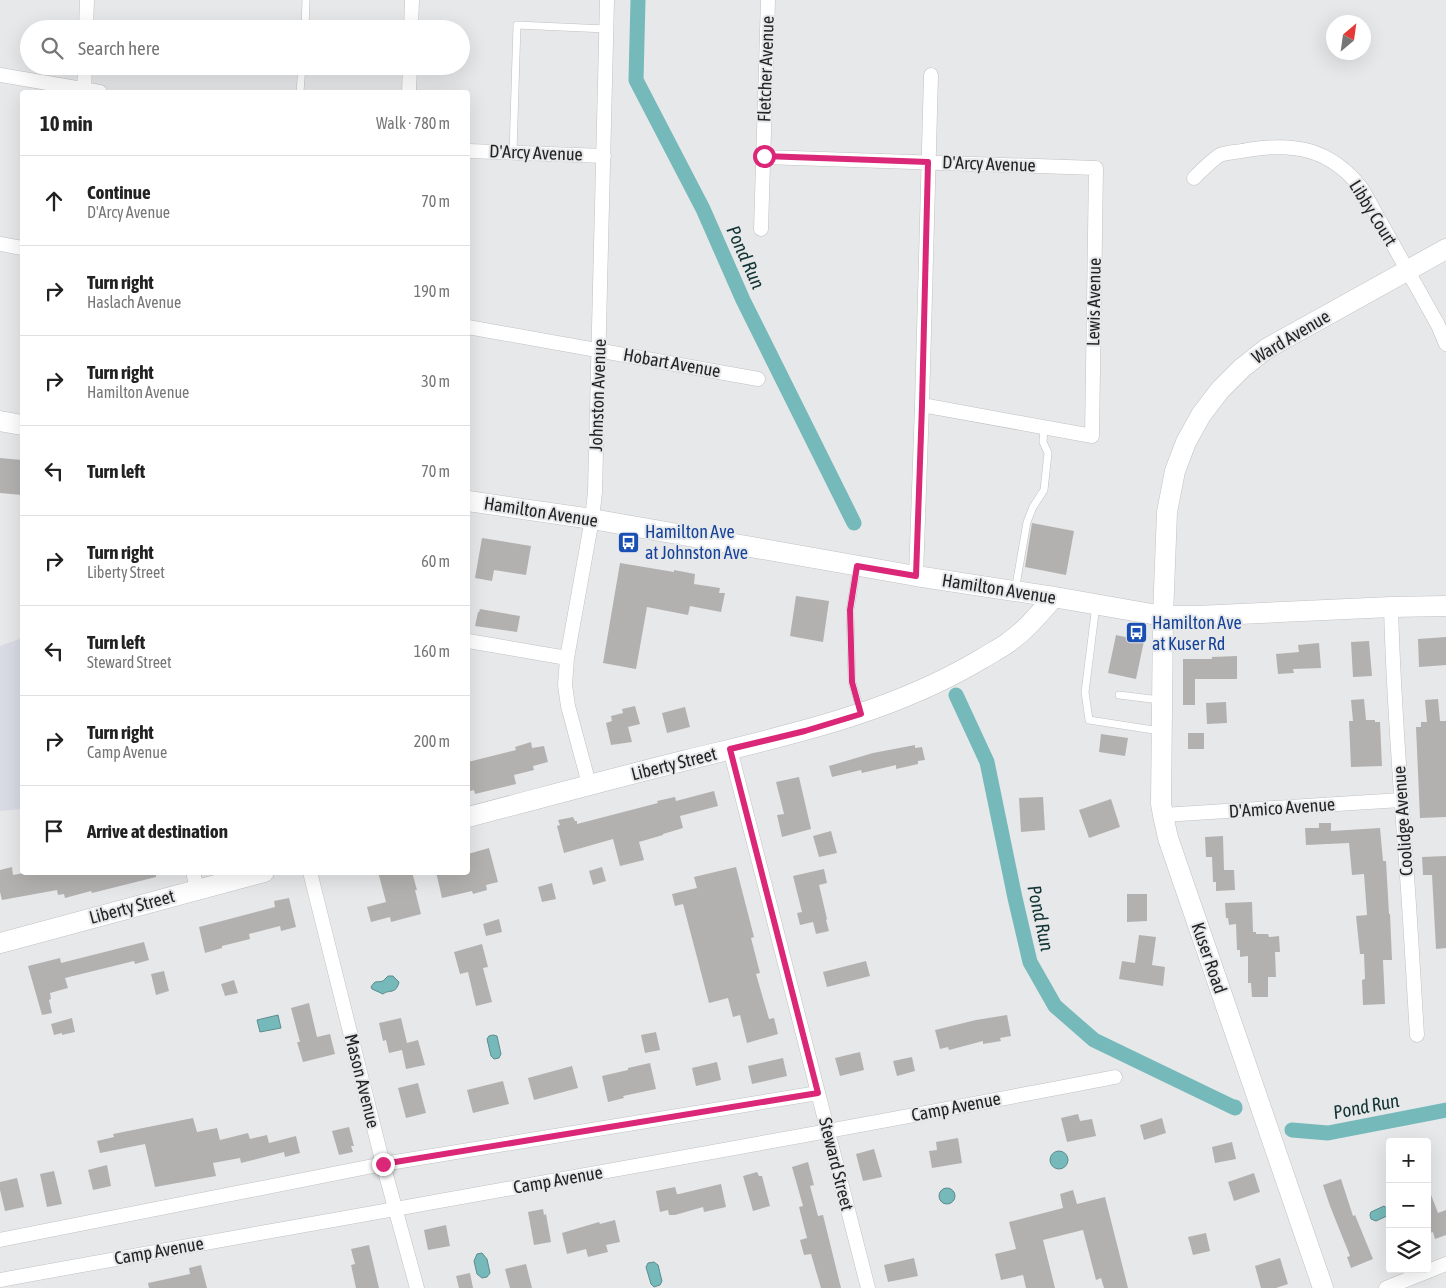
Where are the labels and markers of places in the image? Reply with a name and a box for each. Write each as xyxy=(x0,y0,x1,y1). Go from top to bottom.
place label: Hamilton Ave at Johnston Ave xyxy=(645,521,748,563)
bus stop icon: Hamilton Ave at Johnston Ave xyxy=(617,530,641,554)
place label: Hamilton Ave at Kuser Rd xyxy=(1152,612,1242,654)
bus stop icon: Hamilton Ave at Kuser Rd xyxy=(1124,621,1148,645)

